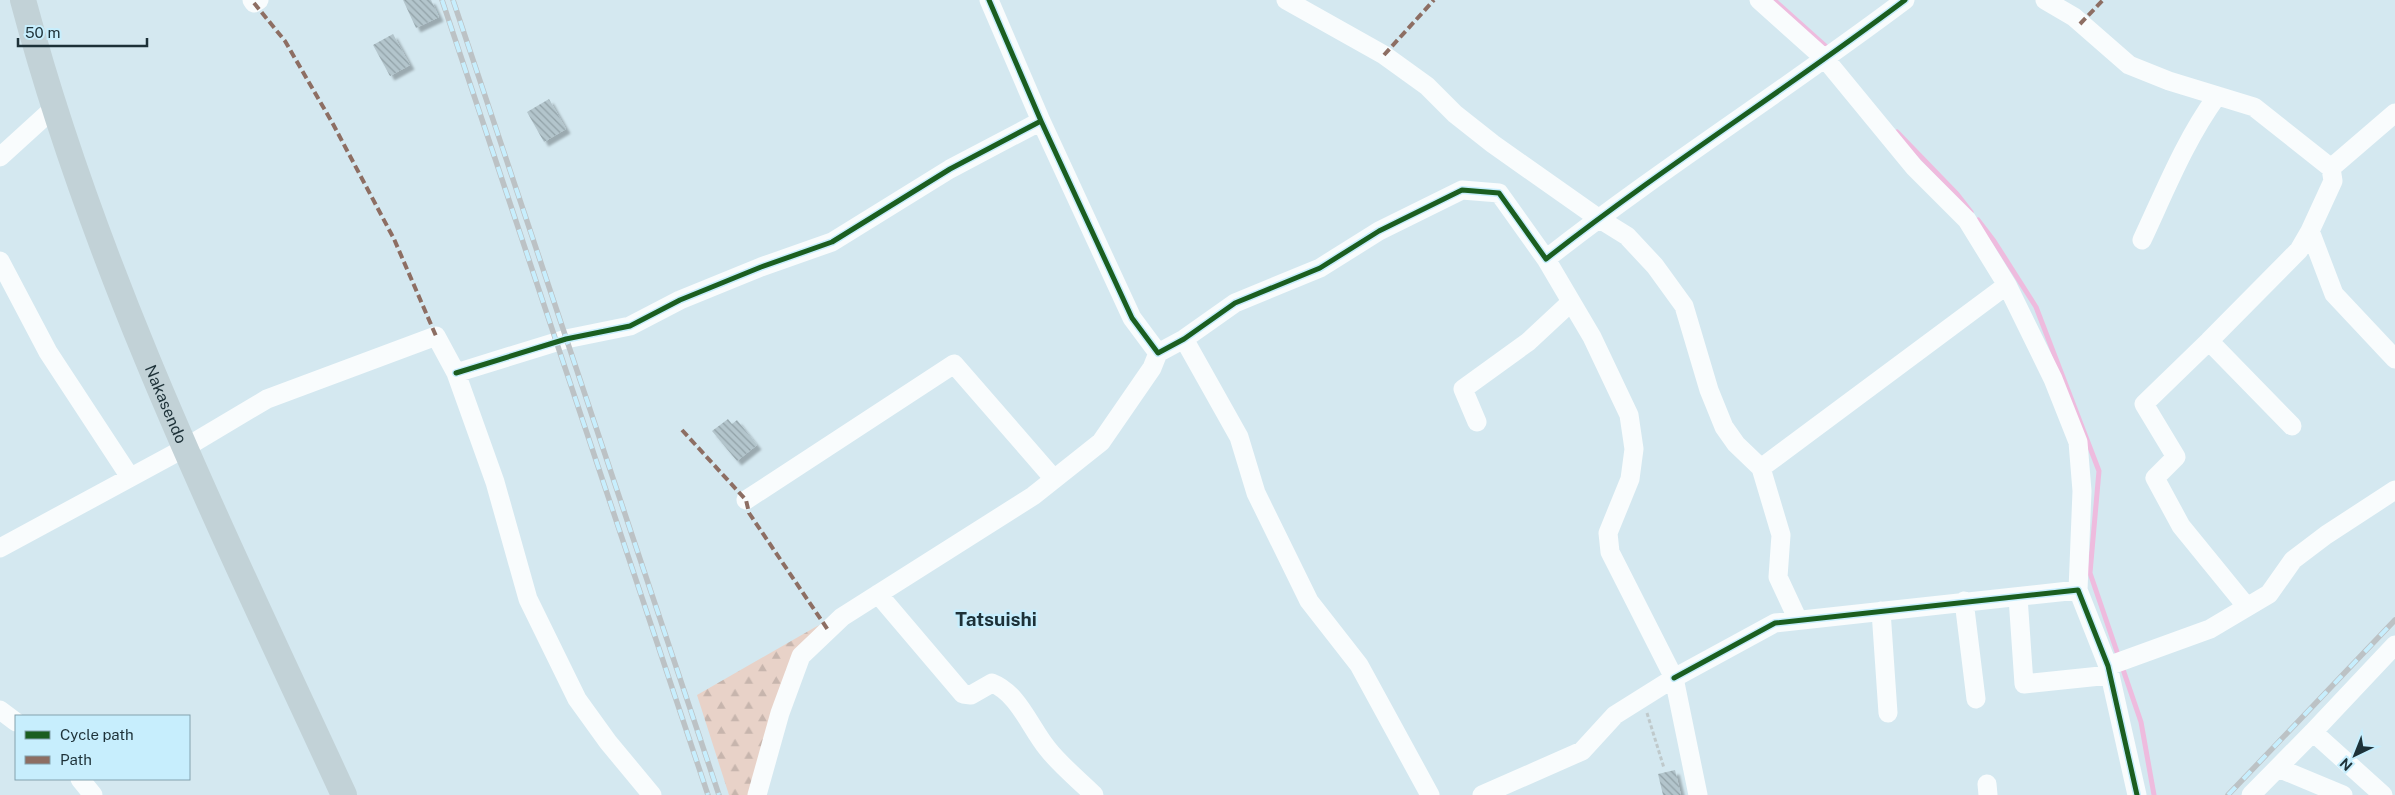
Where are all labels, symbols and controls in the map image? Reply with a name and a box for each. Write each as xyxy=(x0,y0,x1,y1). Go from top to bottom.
scale bar xyxy=(18,15,146,47)
text: 50 m xyxy=(25,24,60,41)
street label: Nakasendo xyxy=(141,362,191,446)
district label: Tatsuishi xyxy=(955,608,1037,630)
legend xyxy=(15,715,190,780)
text: Cycle path xyxy=(60,726,134,743)
north arrow xyxy=(2330,730,2380,780)
text: Path xyxy=(60,751,92,768)
text: N xyxy=(2337,755,2356,774)

